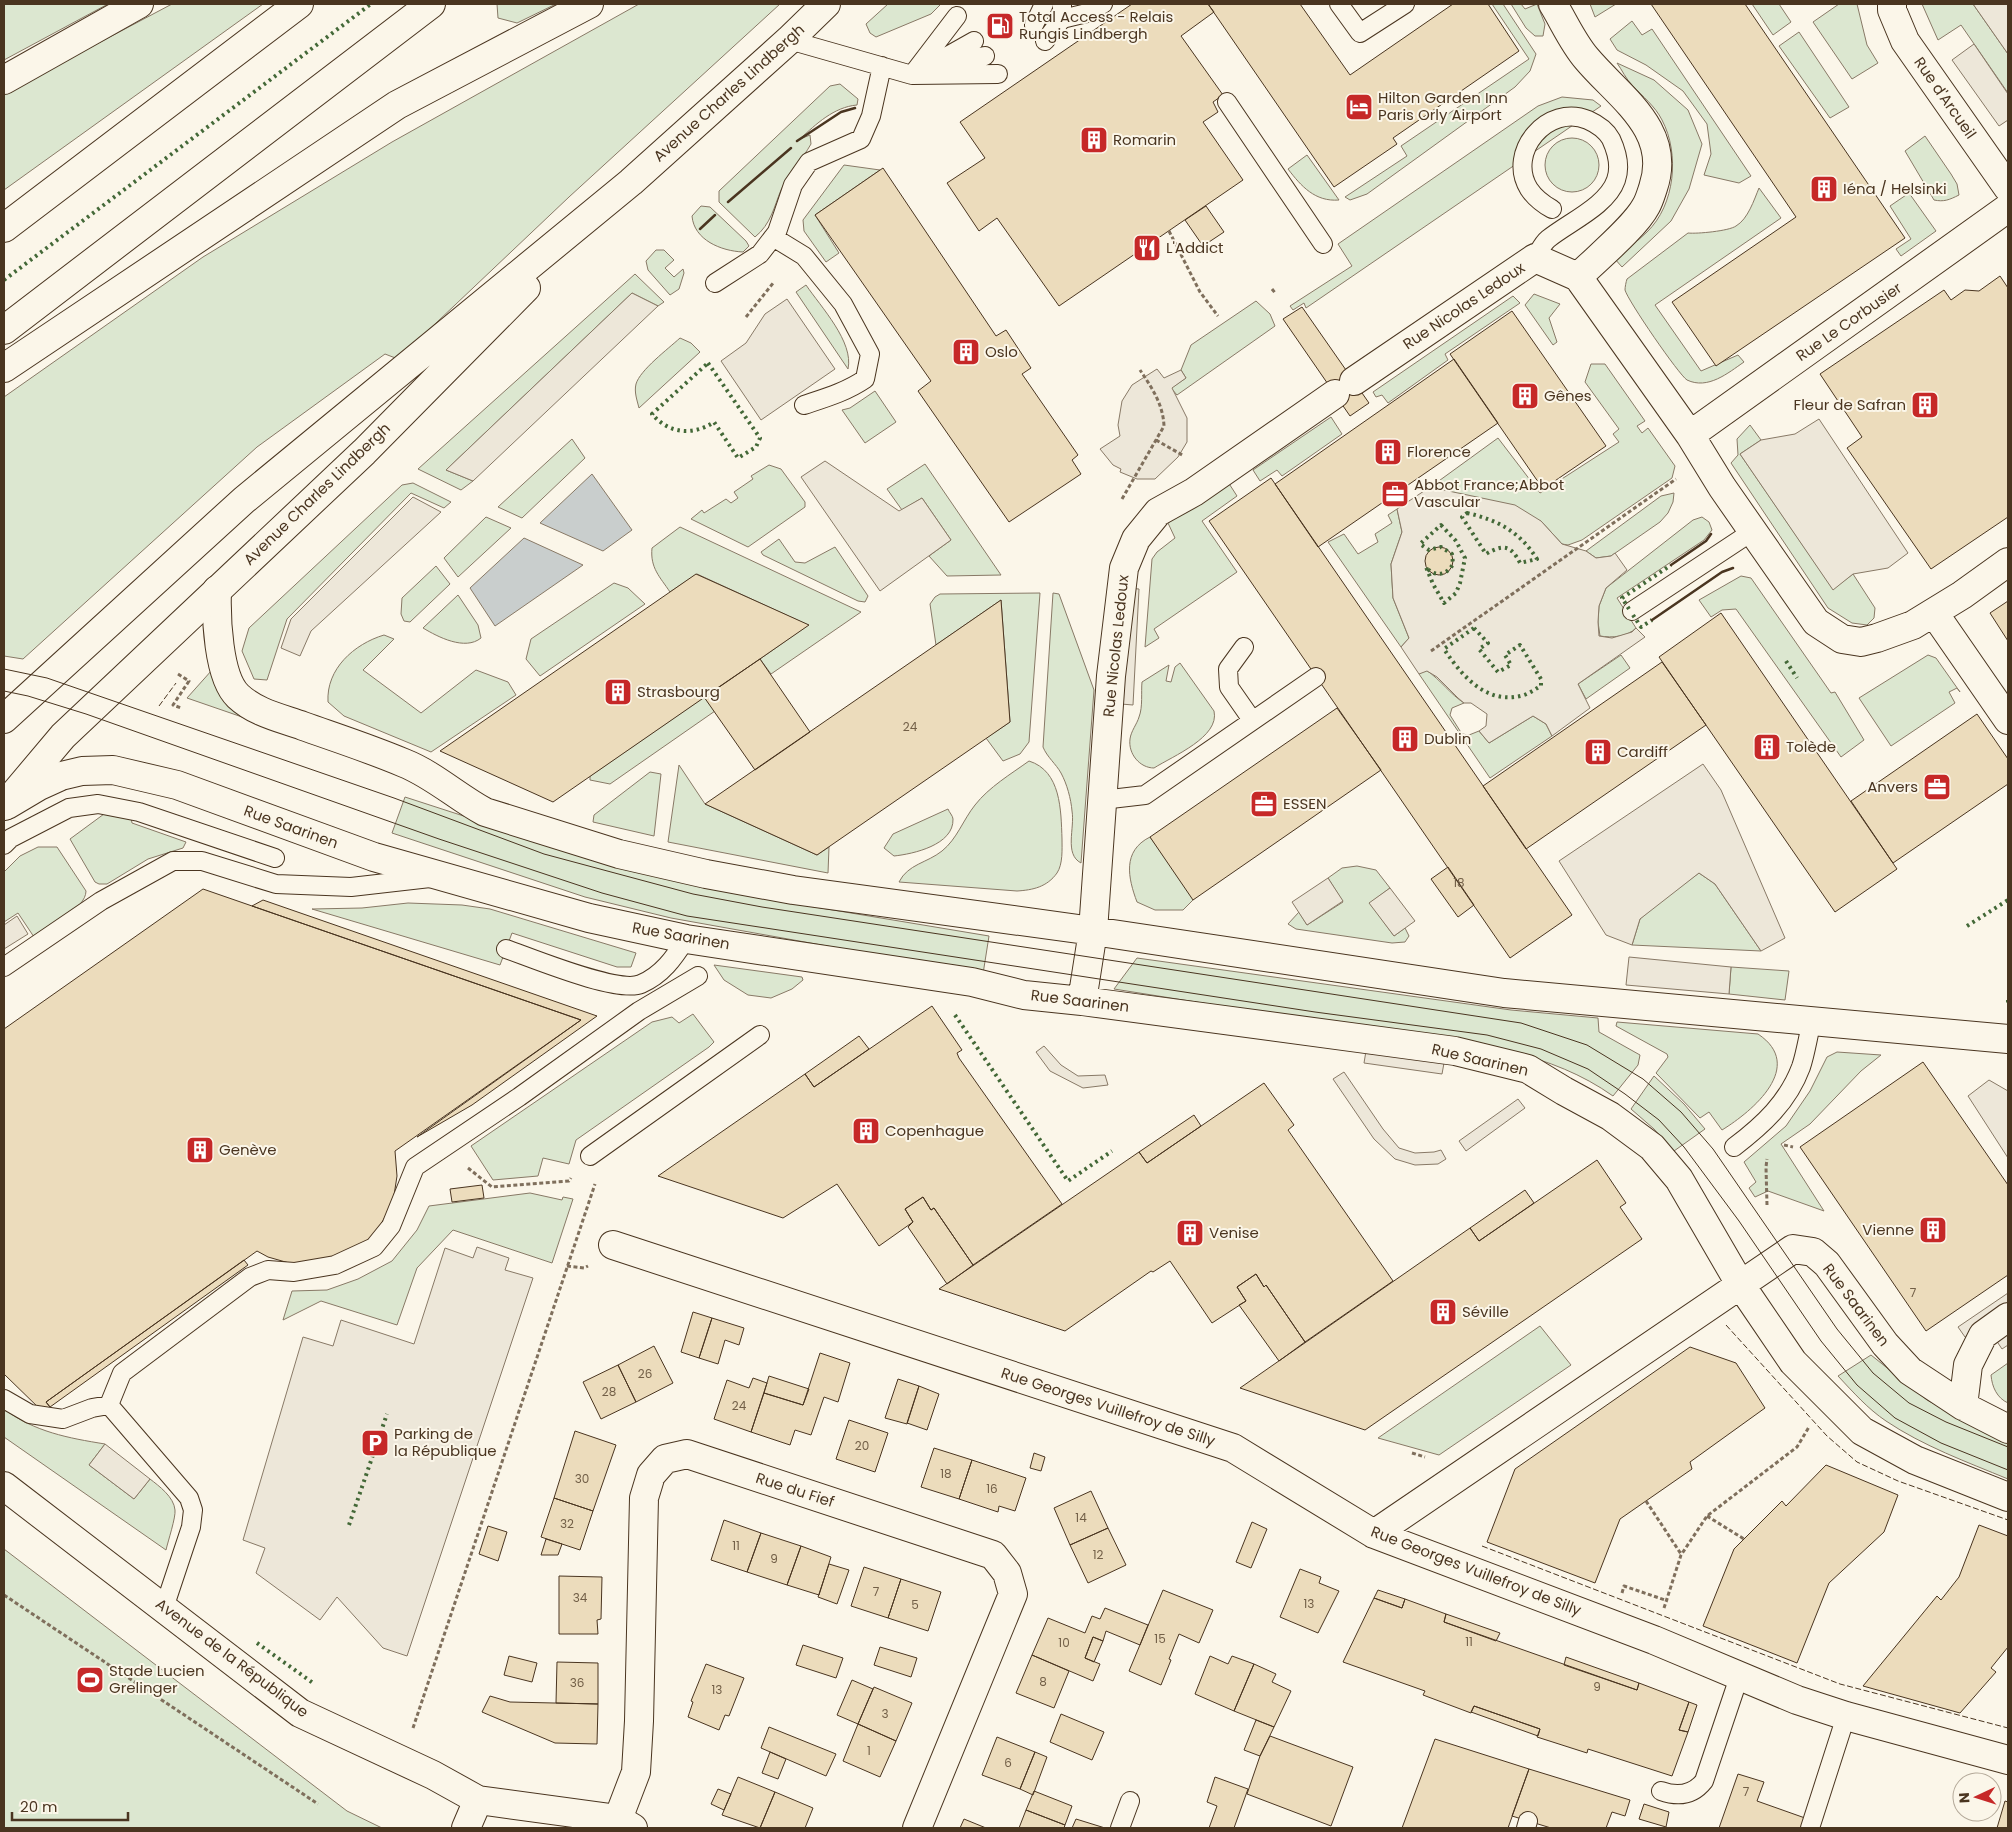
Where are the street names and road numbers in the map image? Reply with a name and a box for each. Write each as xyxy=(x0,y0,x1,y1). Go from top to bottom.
street label: Avenue Charles Lindbergh xyxy=(649,19,809,166)
street label: Rue d'Arcueil xyxy=(1909,53,1981,143)
street label: Rue Nicolas Ledoux xyxy=(1399,257,1529,354)
street label: Rue Le Corbusier xyxy=(1792,277,1906,366)
street label: Avenue Charles Lindbergh xyxy=(239,418,395,570)
street label: Rue Nicolas Ledoux xyxy=(1098,574,1133,718)
street label: Rue Saarinen xyxy=(241,800,341,853)
street label: Rue Saarinen xyxy=(631,917,732,954)
street label: Rue Saarinen xyxy=(1030,984,1130,1017)
street label: Rue Saarinen xyxy=(1430,1038,1531,1081)
street label: Rue Saarinen xyxy=(1818,1259,1895,1351)
street label: Rue Georges Vuillefroy de Silly xyxy=(998,1362,1218,1451)
street label: Rue du Fief xyxy=(753,1467,837,1512)
street label: Rue Georges Vuillefroy de Silly xyxy=(1368,1521,1585,1621)
street label: Avenue de la République xyxy=(152,1593,313,1722)

